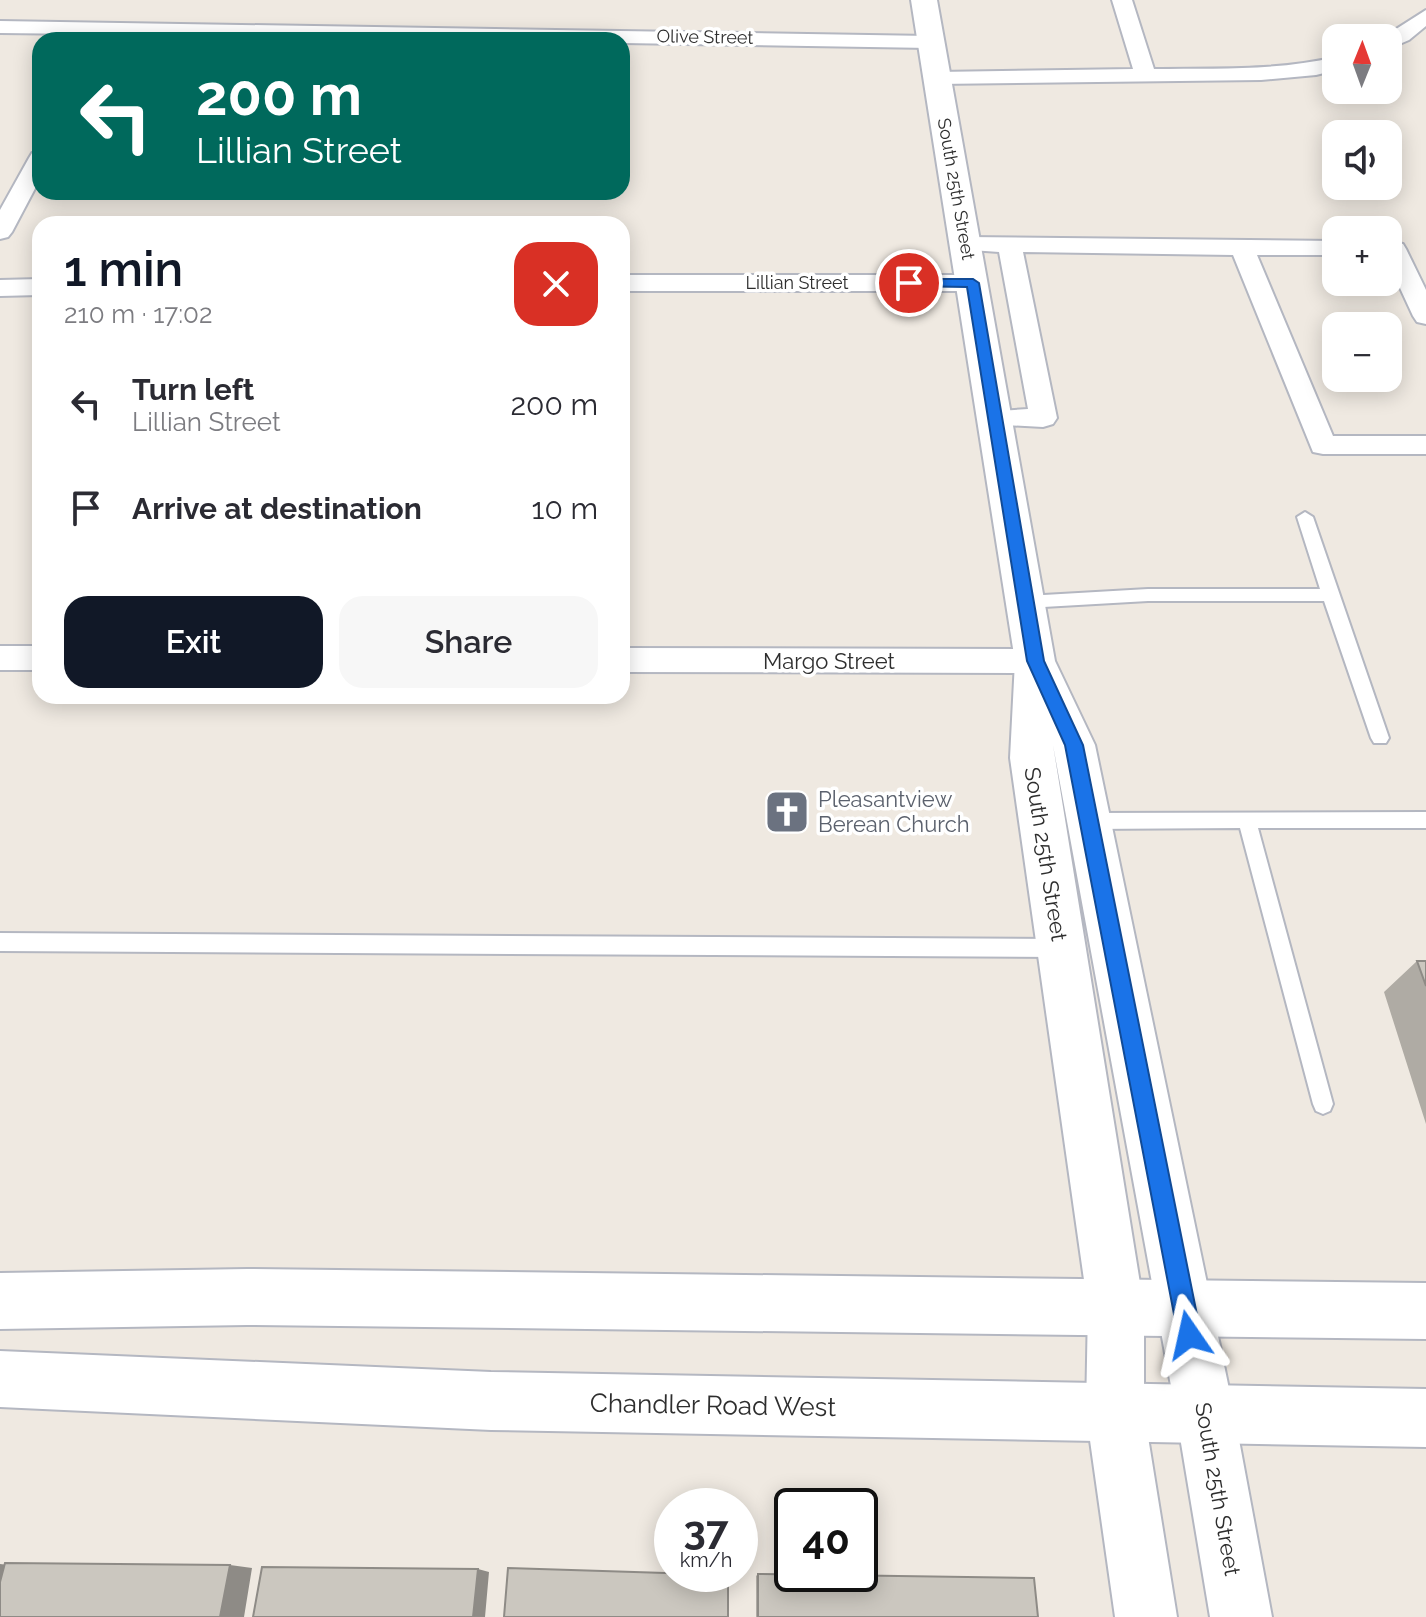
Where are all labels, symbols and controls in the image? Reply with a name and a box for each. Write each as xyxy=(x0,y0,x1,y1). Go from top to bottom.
north arrow xyxy=(1322,24,1402,104)
map controls xyxy=(1322,24,1402,392)
street label: Olive Street xyxy=(656,25,754,48)
text: 200 m xyxy=(196,62,362,128)
icon: left xyxy=(64,64,168,168)
street label: South 25th Street xyxy=(934,116,979,261)
button: sound xyxy=(1322,120,1402,200)
text: Lillian Street xyxy=(196,129,402,171)
button: + xyxy=(1322,216,1402,296)
text: 1 min xyxy=(64,241,183,297)
button: close xyxy=(514,242,598,326)
pin xyxy=(875,249,943,317)
icon: arrive xyxy=(887,261,931,305)
street label: Lillian Street xyxy=(746,272,848,293)
text: 210 m · 17:02 xyxy=(64,299,213,329)
button: − xyxy=(1322,312,1402,392)
text: Turn left xyxy=(132,372,254,407)
icon: left xyxy=(64,382,108,426)
text: 200 m xyxy=(510,387,598,422)
text: Lillian Street xyxy=(132,407,281,437)
icon: arrive xyxy=(64,486,108,530)
text: Arrive at destination xyxy=(132,491,422,526)
text: 10 m xyxy=(532,491,598,526)
button: Exit xyxy=(64,596,323,688)
button: Share xyxy=(339,596,598,688)
street label: Margo Street xyxy=(763,648,896,674)
street label: South 25th Street xyxy=(1019,765,1073,943)
place label: Pleasantview Berean Church xyxy=(818,786,970,837)
church icon: Pleasantview Berean Church xyxy=(763,788,811,836)
position arrow xyxy=(1147,1293,1231,1377)
street label: Chandler Road West xyxy=(590,1388,837,1422)
street label: South 25th Street xyxy=(1190,1400,1246,1578)
speed limit sign: 40 xyxy=(774,1488,878,1592)
text: 37 xyxy=(684,1506,728,1553)
text: km/h xyxy=(680,1548,732,1572)

